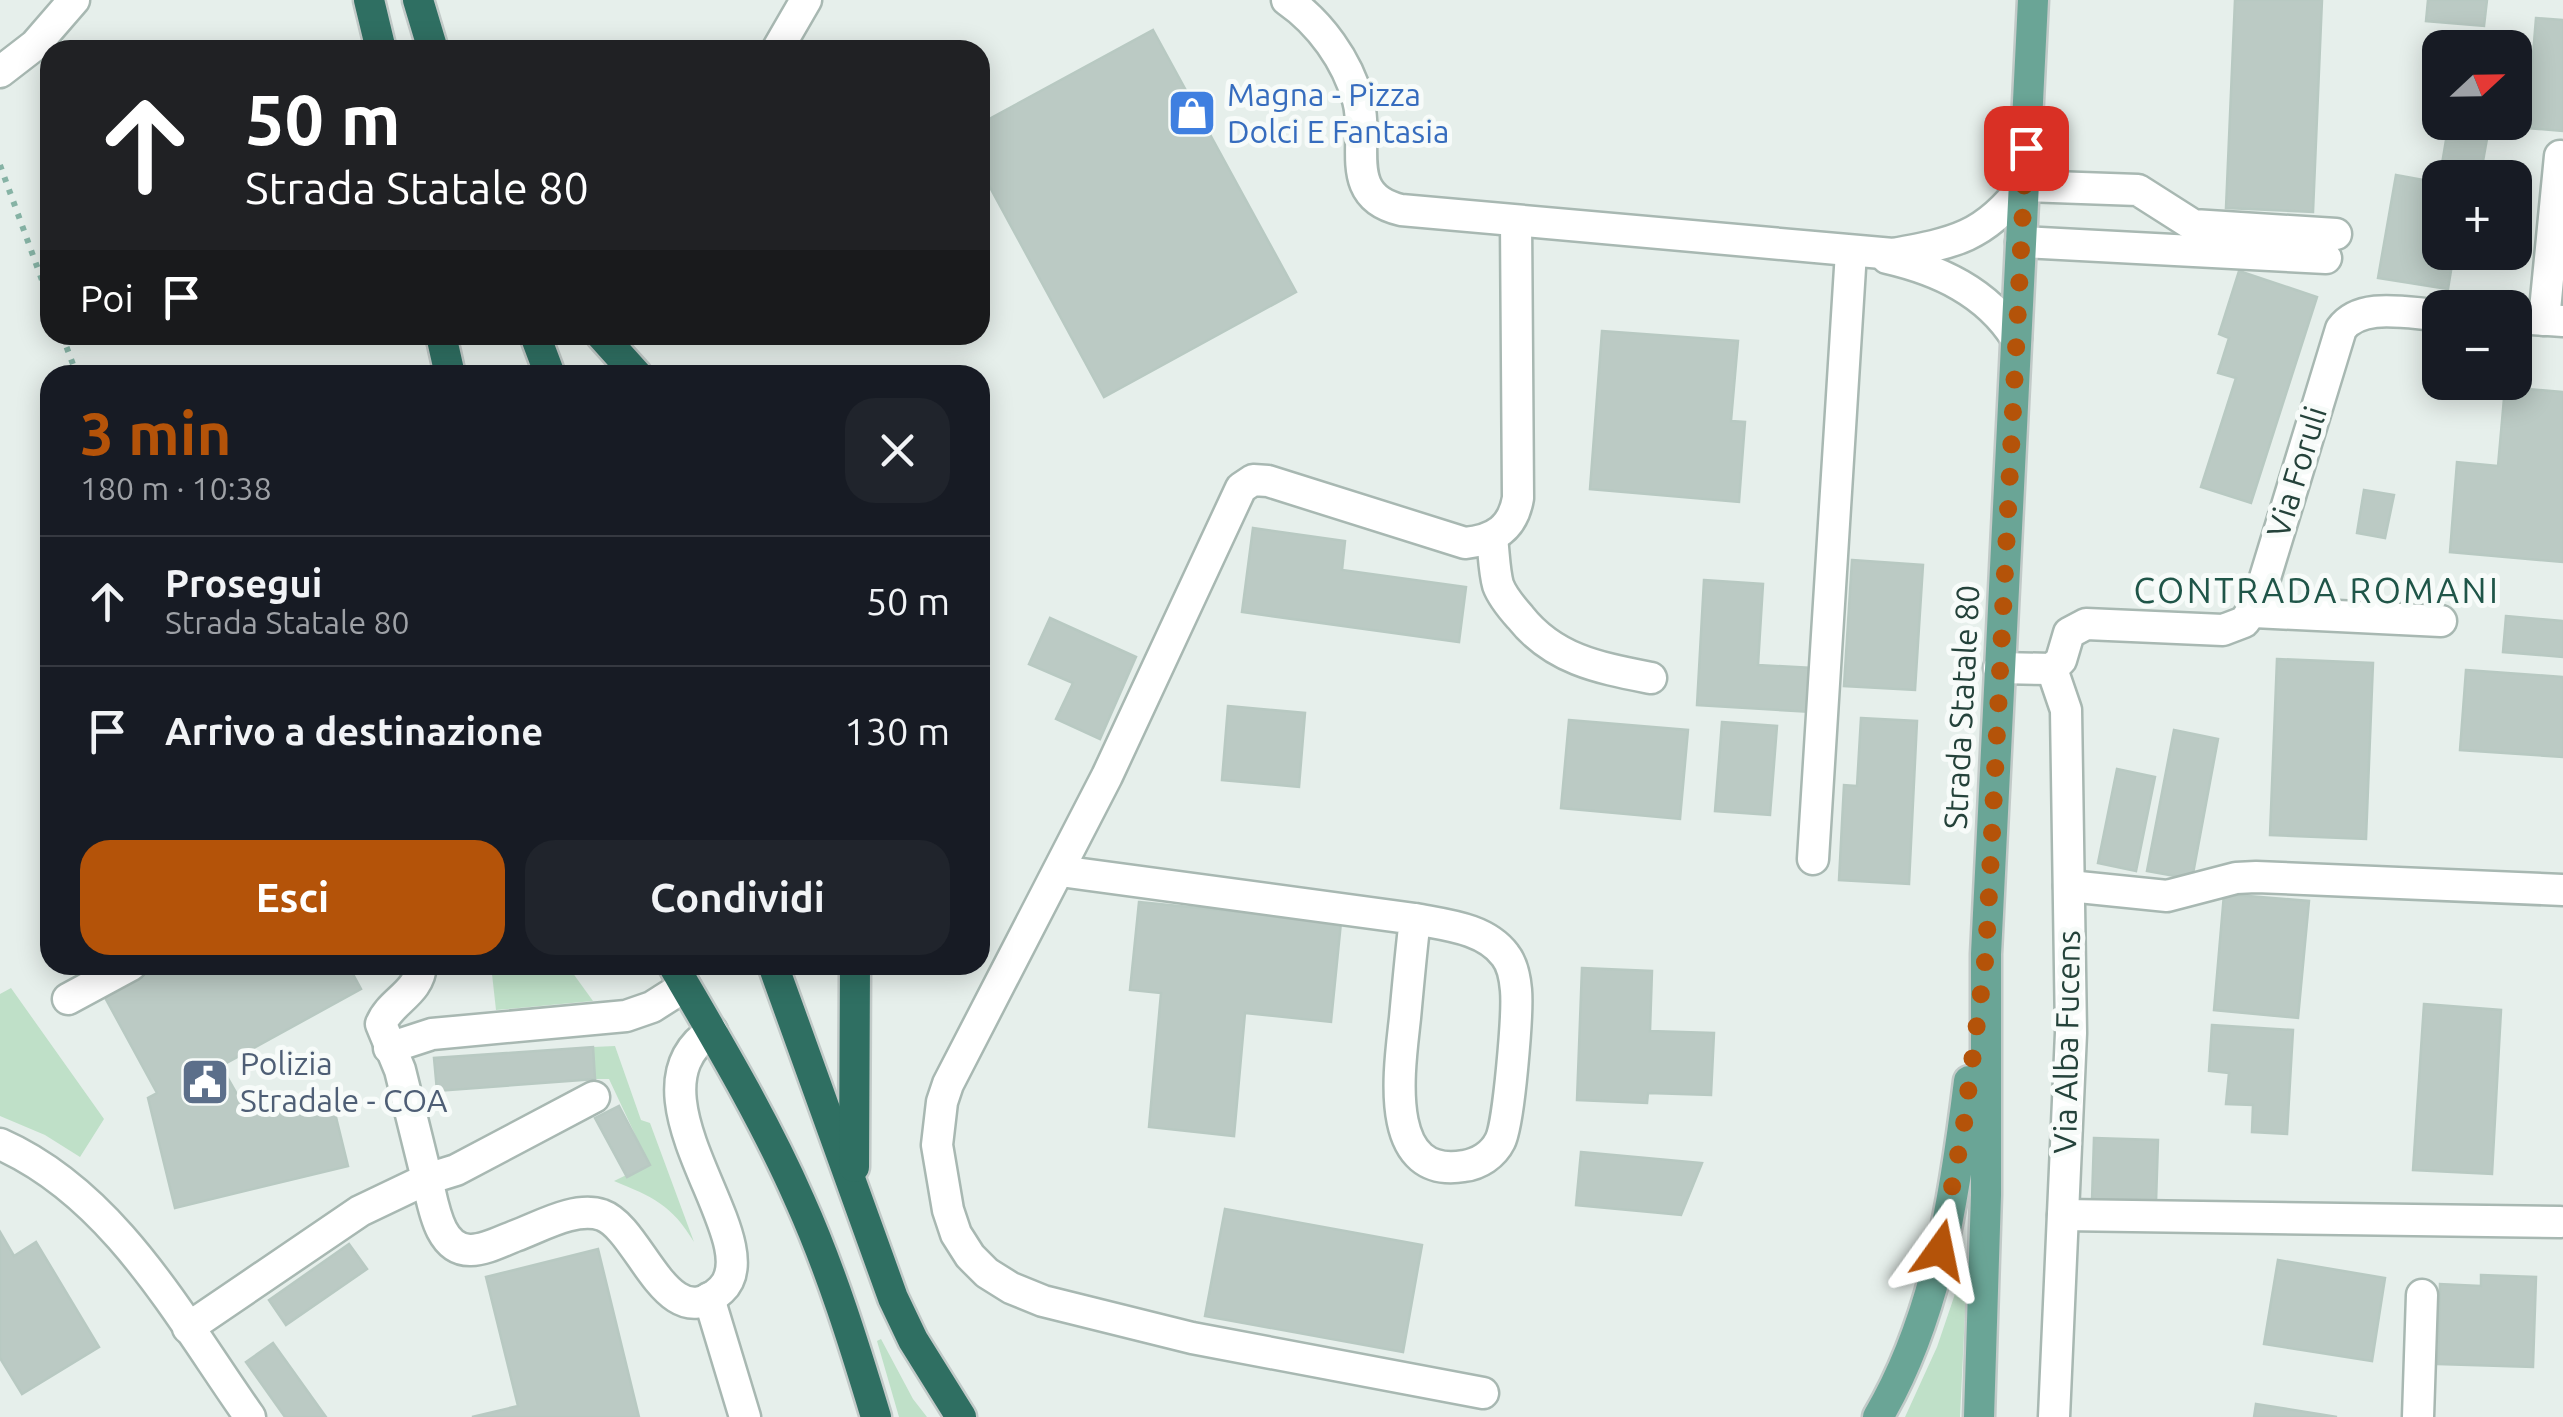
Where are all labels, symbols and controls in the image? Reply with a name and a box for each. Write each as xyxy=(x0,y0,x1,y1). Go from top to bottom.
north arrow xyxy=(2422,30,2532,140)
map controls xyxy=(2422,30,2532,400)
place label: Magna - Pizza Dolci E Fantasia xyxy=(1227,76,1449,149)
icon: ahead xyxy=(80,80,210,210)
text: 50 m xyxy=(245,80,401,158)
shop icon: Magna - Pizza Dolci E Fantasia xyxy=(1166,87,1218,139)
pin xyxy=(1984,106,2069,191)
icon: arrive xyxy=(1999,121,2054,176)
button: + xyxy=(2422,160,2532,270)
text: Strada Statale 80 xyxy=(245,162,589,213)
icon: arrive xyxy=(154,270,209,325)
text: Poi xyxy=(80,277,134,319)
button: − xyxy=(2422,290,2532,400)
button: close xyxy=(845,398,950,503)
text: 3 min xyxy=(80,399,232,466)
street label: Via Foruli xyxy=(2259,402,2333,542)
text: 180 m · 10:38 xyxy=(80,470,272,506)
text: Prosegui xyxy=(165,562,322,604)
district label: CONTRADA ROMANI xyxy=(2134,570,2500,610)
icon: ahead xyxy=(80,574,135,629)
text: 50 m xyxy=(866,580,950,622)
street label: Strada Statale 80 xyxy=(1937,584,1985,830)
text: Strada Statale 80 xyxy=(165,604,410,640)
icon: arrive xyxy=(80,704,135,759)
text: Arrivo a destinazione xyxy=(165,710,543,752)
text: 130 m xyxy=(844,710,950,752)
button: Esci xyxy=(80,840,505,955)
button: Condividi xyxy=(525,840,950,955)
street label: Via Alba Fucens xyxy=(2046,930,2086,1154)
place label: Polizia Stradale - COA xyxy=(240,1045,448,1118)
public building icon: Polizia Stradale - COA xyxy=(179,1056,231,1108)
position arrow xyxy=(1888,1198,1992,1302)

